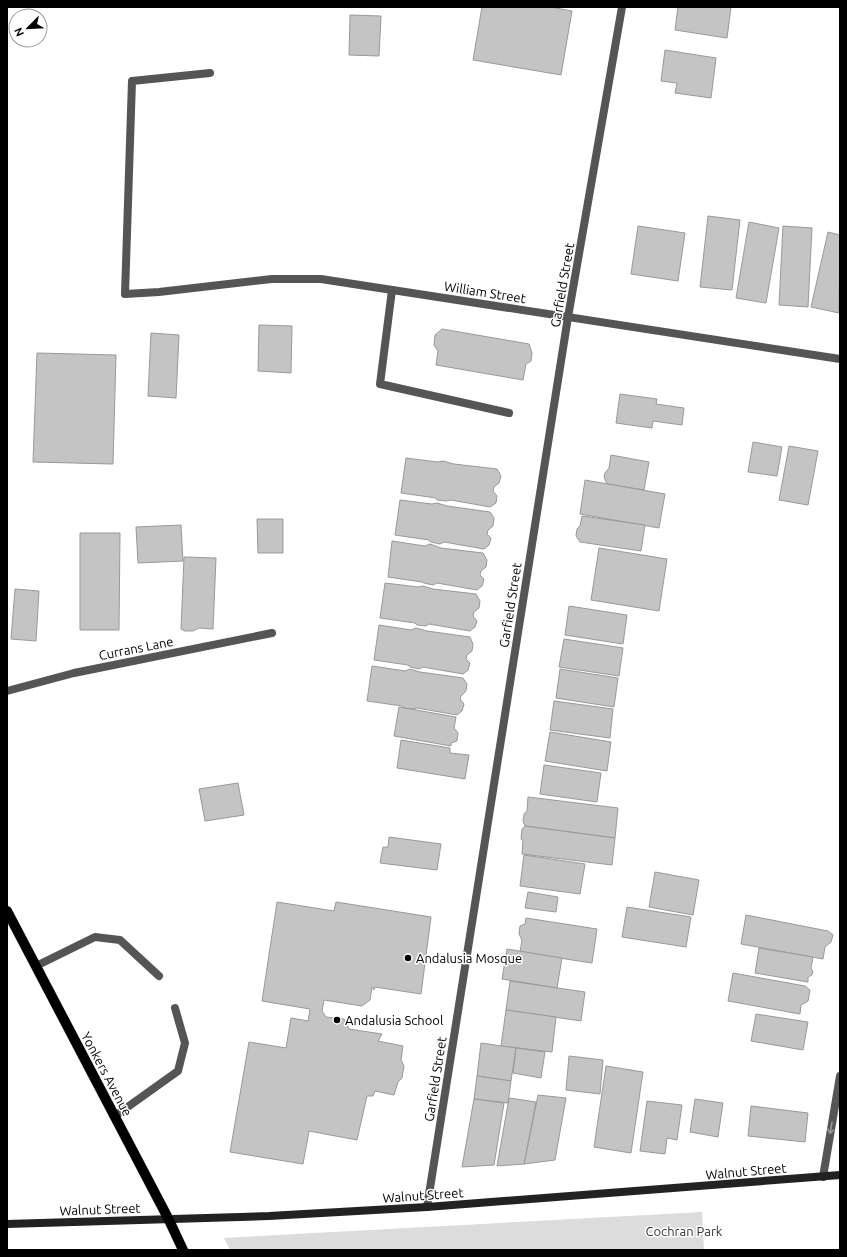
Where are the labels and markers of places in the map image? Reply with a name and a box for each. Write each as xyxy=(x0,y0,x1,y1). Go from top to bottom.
place label: Andalusia Mosque xyxy=(416,951,522,965)
marker: Andalusia Mosque xyxy=(403,953,413,963)
place label: Andalusia School xyxy=(345,1013,444,1027)
marker: Andalusia School xyxy=(332,1015,342,1025)

